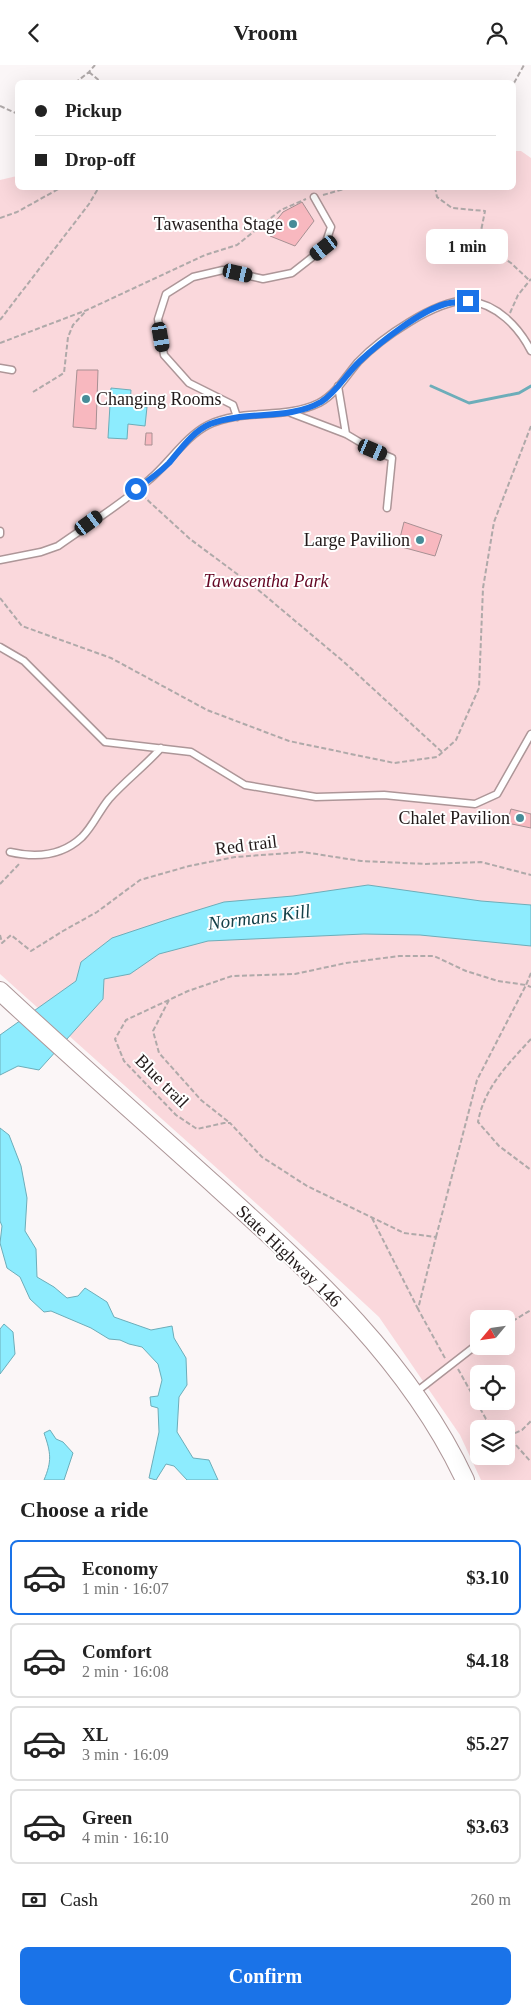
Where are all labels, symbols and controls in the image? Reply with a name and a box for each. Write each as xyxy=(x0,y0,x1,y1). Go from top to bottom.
icon: back xyxy=(20,19,48,47)
icon: person xyxy=(483,19,511,47)
text: Vroom xyxy=(234,20,297,45)
text: Pickup xyxy=(65,100,122,121)
text: Drop-off xyxy=(65,149,135,170)
place label: Tawasentha Stage xyxy=(154,214,283,234)
marker: Tawasentha Stage xyxy=(287,218,299,230)
callout: 1 min xyxy=(427,229,509,263)
car xyxy=(307,233,340,263)
text: 1 min xyxy=(448,238,486,255)
car xyxy=(221,262,254,284)
route end xyxy=(457,290,479,312)
car xyxy=(151,321,170,353)
place label: Changing Rooms xyxy=(96,389,222,409)
marker: Changing Rooms xyxy=(80,393,92,405)
car xyxy=(356,437,389,463)
route start xyxy=(125,478,147,500)
car xyxy=(72,508,105,538)
place label: Large Pavilion xyxy=(304,530,410,550)
marker: Large Pavilion xyxy=(414,534,426,546)
park label: Tawasentha Park xyxy=(204,571,329,591)
place label: Chalet Pavilion xyxy=(399,808,510,828)
marker: Chalet Pavilion xyxy=(514,812,526,824)
street label: Red trail xyxy=(214,831,278,859)
water label: Normans Kill xyxy=(206,900,311,934)
street label: Blue trail xyxy=(131,1050,193,1112)
street label: State Highway 146 xyxy=(232,1201,346,1311)
north arrow xyxy=(470,1310,515,1355)
map controls xyxy=(470,1310,515,1465)
button: locate xyxy=(470,1365,515,1410)
button: layers xyxy=(470,1420,515,1465)
text: Choose a ride xyxy=(20,1497,148,1522)
icon: car xyxy=(22,1555,67,1600)
text: Economy xyxy=(82,1558,158,1579)
text: $3.10 xyxy=(466,1567,509,1588)
text: 1 min · 16:07 xyxy=(82,1580,169,1597)
icon: car xyxy=(22,1638,67,1683)
text: Comfort xyxy=(82,1641,152,1662)
text: $4.18 xyxy=(466,1650,509,1671)
text: 2 min · 16:08 xyxy=(82,1663,169,1680)
icon: car xyxy=(22,1721,67,1766)
text: XL xyxy=(82,1724,108,1745)
text: $5.27 xyxy=(466,1733,509,1754)
text: 3 min · 16:09 xyxy=(82,1746,169,1763)
icon: car xyxy=(22,1804,67,1849)
text: Green xyxy=(82,1807,132,1828)
text: $3.63 xyxy=(466,1816,509,1837)
text: 4 min · 16:10 xyxy=(82,1829,169,1846)
icon: cash xyxy=(20,1886,48,1914)
text: Cash xyxy=(60,1889,98,1910)
text: 260 m xyxy=(471,1891,511,1908)
button: Confirm xyxy=(20,1947,511,2005)

